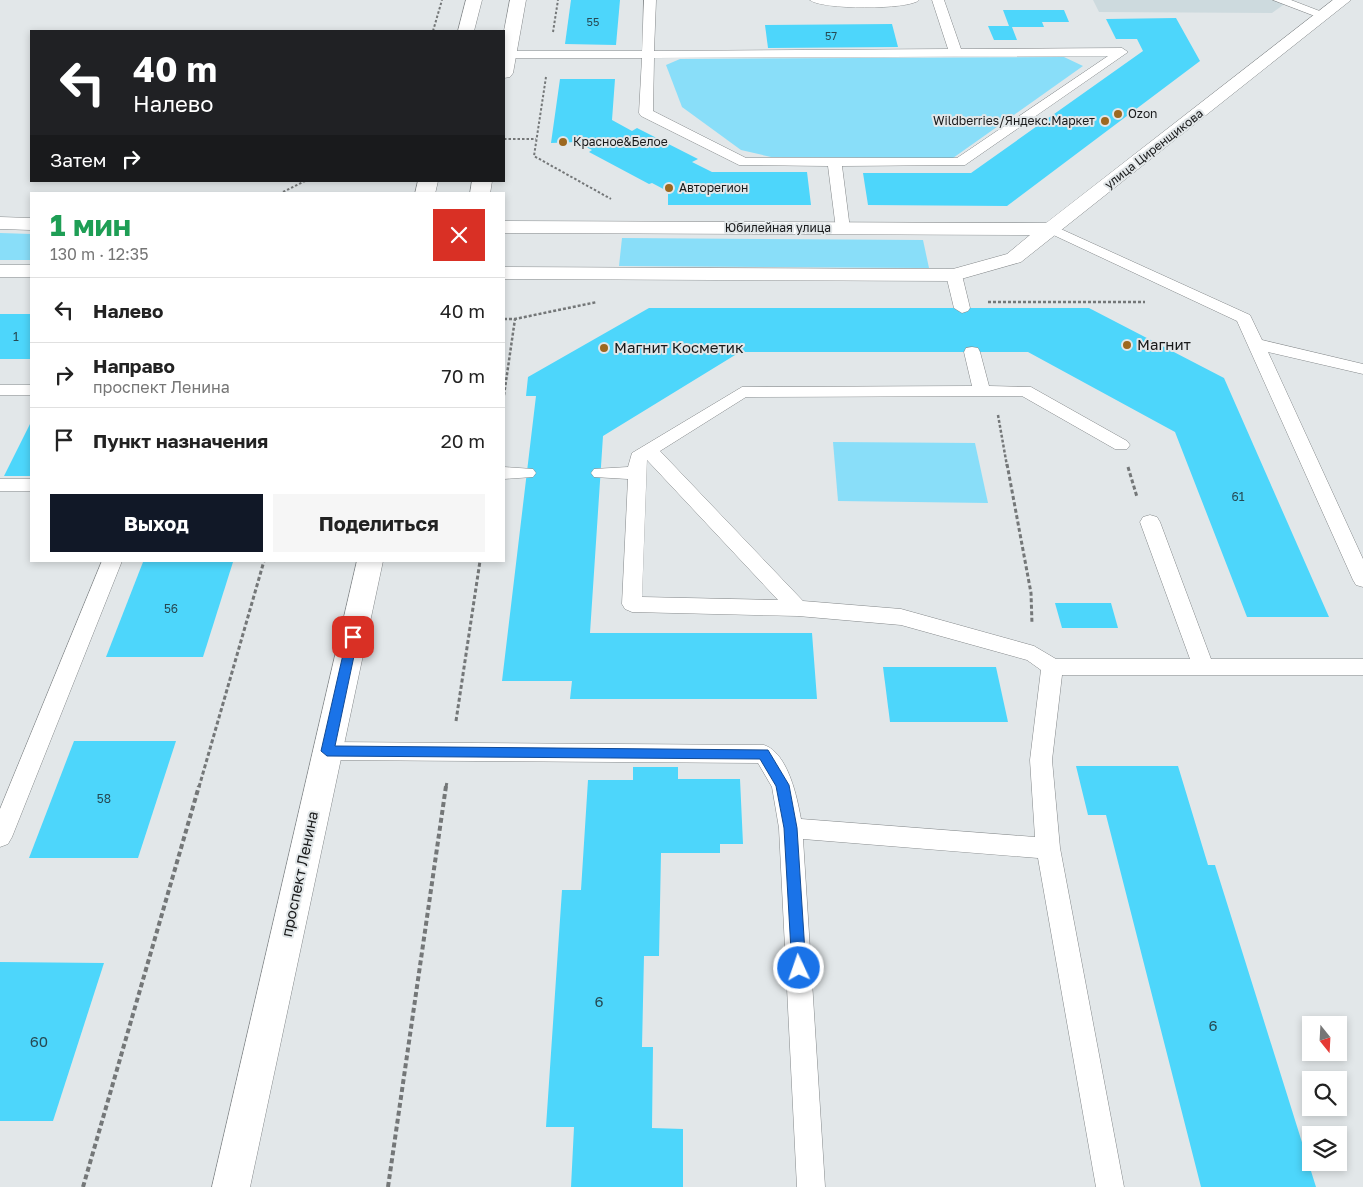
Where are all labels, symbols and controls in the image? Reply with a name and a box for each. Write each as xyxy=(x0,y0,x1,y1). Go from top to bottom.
house number: 55 xyxy=(587,15,599,28)
house number: 57 xyxy=(825,29,837,42)
text: 40 m xyxy=(133,48,217,90)
icon: left xyxy=(50,50,115,115)
text: Налево xyxy=(133,90,213,117)
street label: улица Циренщикова xyxy=(1101,105,1206,192)
place label: Ozon xyxy=(1128,106,1157,121)
marker: Ozon xyxy=(1112,108,1124,120)
place label: Wildberries/Яндекс.Маркет xyxy=(933,113,1095,128)
marker: Wildberries/Яндекс.Маркет xyxy=(1099,115,1111,127)
place label: Красное&Белое xyxy=(573,134,668,149)
marker: Красное&Белое xyxy=(557,136,569,148)
icon: right xyxy=(117,145,145,173)
text: Затем xyxy=(50,148,107,171)
place label: Авторегион xyxy=(679,180,748,195)
marker: Авторегион xyxy=(663,182,675,194)
text: 1 мин xyxy=(50,207,131,243)
button: close xyxy=(433,209,485,261)
street label: Юбилейная улица xyxy=(725,220,831,235)
text: 130 m · 12:35 xyxy=(50,244,148,264)
icon: left xyxy=(50,296,78,324)
text: Налево xyxy=(93,299,163,322)
text: 40 m xyxy=(440,299,485,322)
house number: 1 xyxy=(13,329,19,344)
place label: Магнит xyxy=(1137,335,1192,353)
place label: Магнит Косметик xyxy=(614,338,744,356)
marker: Магнит xyxy=(1121,339,1133,351)
marker: Магнит Косметик xyxy=(598,342,610,354)
text: Направо xyxy=(93,354,175,377)
icon: right xyxy=(50,361,78,389)
text: 70 m xyxy=(442,364,485,387)
text: проспект Ленина xyxy=(93,377,230,397)
icon: arrive xyxy=(50,426,78,454)
text: Пункт назначения xyxy=(93,429,268,452)
text: 20 m xyxy=(441,429,485,452)
house number: 61 xyxy=(1231,489,1245,504)
button: Выход xyxy=(50,494,263,552)
button: Поделиться xyxy=(273,494,485,552)
house number: 56 xyxy=(164,601,178,616)
pin xyxy=(332,616,374,658)
icon: arrive xyxy=(339,623,367,651)
house number: 58 xyxy=(97,791,111,806)
street label: проспект Ленина xyxy=(277,809,321,938)
position arrow xyxy=(772,941,824,993)
house number: 6 xyxy=(594,992,604,1010)
house number: 6 xyxy=(1208,1016,1218,1034)
north arrow xyxy=(1302,1016,1348,1061)
map controls xyxy=(1302,1016,1347,1171)
house number: 60 xyxy=(30,1032,48,1050)
button: search xyxy=(1302,1071,1347,1116)
button: layers xyxy=(1302,1126,1347,1171)

